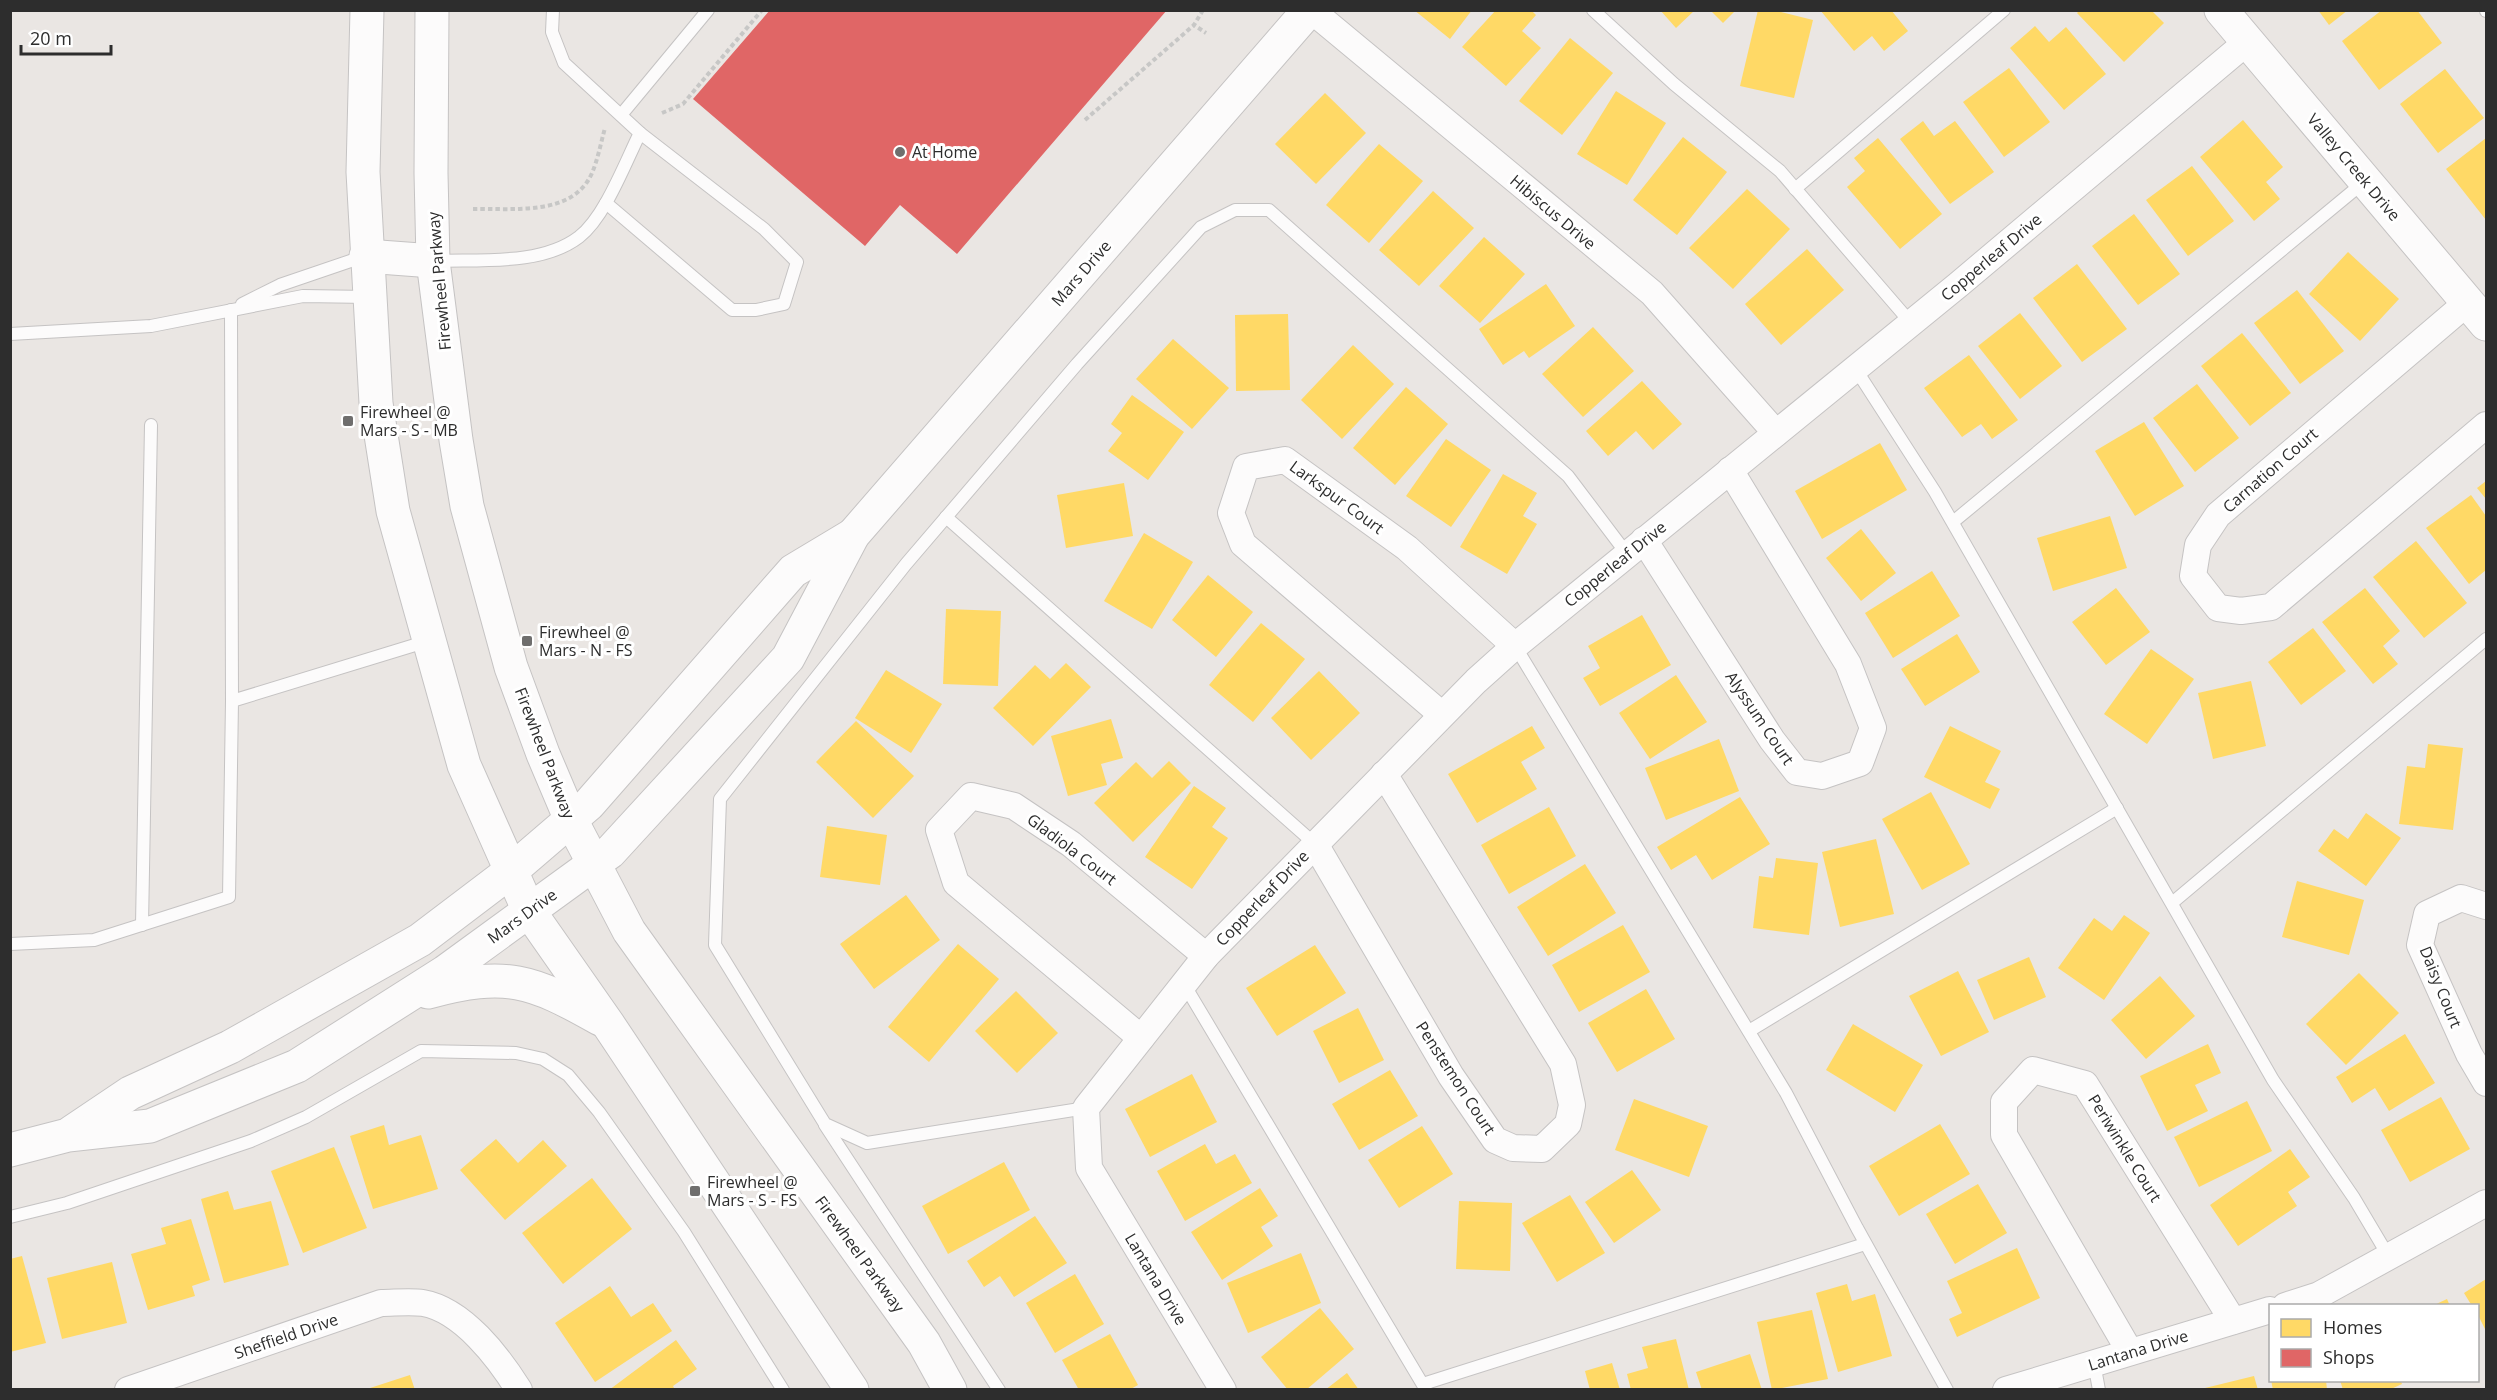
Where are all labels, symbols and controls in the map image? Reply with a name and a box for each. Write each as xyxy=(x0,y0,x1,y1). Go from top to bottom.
scale bar xyxy=(21,18,111,56)
text: 20 m xyxy=(30,26,72,50)
street label: Valley Creek Drive xyxy=(2303,109,2405,225)
place label: At Home xyxy=(912,141,977,163)
marker: At Home xyxy=(893,145,907,159)
street label: Hibiscus Drive xyxy=(1505,170,1601,254)
street label: Copperleaf Drive xyxy=(1936,208,2046,306)
street label: Firewheel Parkway xyxy=(422,210,456,351)
street label: Mars Drive xyxy=(1046,235,1116,311)
place label: Firewheel @ Mars - S - MB xyxy=(360,401,458,441)
marker: Firewheel @ Mars - S - MB xyxy=(341,414,355,428)
street label: Carnation Court xyxy=(2218,422,2322,517)
street label: Larkspur Court xyxy=(1285,455,1389,539)
street label: Copperleaf Drive xyxy=(1559,516,1671,612)
place label: Firewheel @ Mars - N - FS xyxy=(539,621,633,661)
marker: Firewheel @ Mars - N - FS xyxy=(520,634,534,648)
street label: Alyssum Court xyxy=(1721,667,1799,769)
street label: Firewheel Parkway xyxy=(510,684,581,823)
street label: Gladiola Court xyxy=(1023,808,1122,890)
street label: Copperleaf Drive xyxy=(1211,845,1313,951)
street label: Mars Drive xyxy=(483,883,561,949)
street label: Daisy Court xyxy=(2415,943,2467,1031)
street label: Penstemon Court xyxy=(1411,1017,1501,1139)
street label: Periwinkle Court xyxy=(2083,1090,2167,1206)
place label: Firewheel @ Mars - S - FS xyxy=(707,1171,798,1211)
marker: Firewheel @ Mars - S - FS xyxy=(688,1184,702,1198)
street label: Firewheel Parkway xyxy=(810,1191,910,1317)
street label: Lantana Drive xyxy=(1120,1229,1192,1329)
legend xyxy=(2269,1304,2479,1382)
street label: Sheffield Drive xyxy=(231,1308,341,1364)
text: Homes xyxy=(2323,1315,2382,1339)
street label: Lantana Drive xyxy=(2085,1324,2191,1376)
text: Shops xyxy=(2323,1345,2374,1369)

